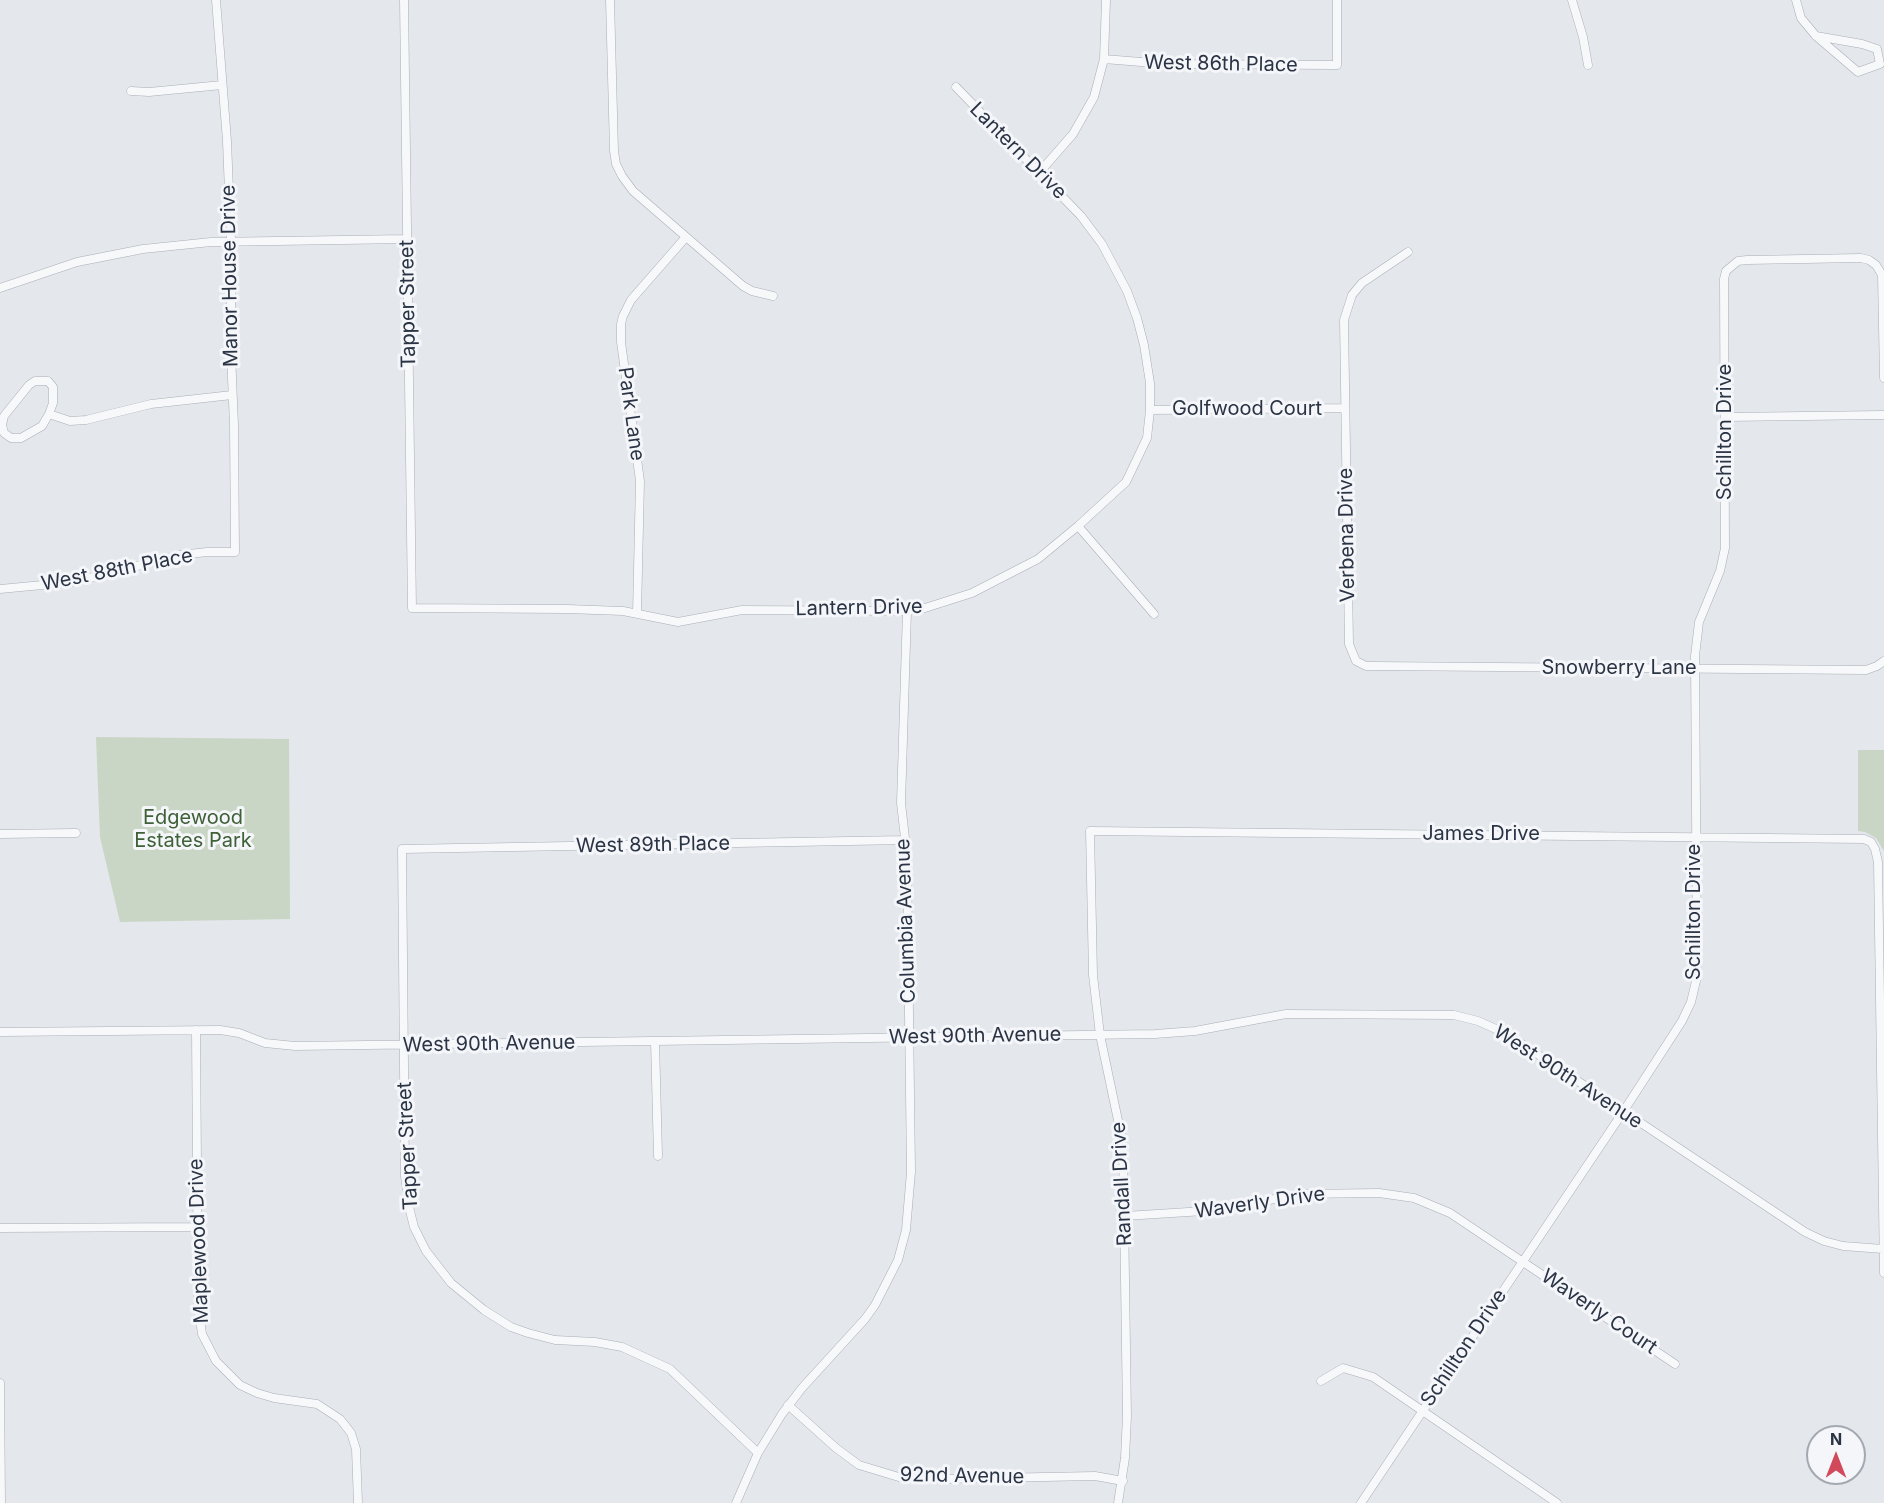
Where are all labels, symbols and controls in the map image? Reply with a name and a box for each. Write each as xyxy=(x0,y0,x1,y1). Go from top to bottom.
street label: West 86th Place xyxy=(1144,51,1298,77)
street label: Lantern Drive xyxy=(965,98,1071,204)
street label: Manor House Drive xyxy=(216,185,244,367)
street label: Tapper Street xyxy=(395,240,421,368)
street label: Schillton Drive xyxy=(1713,364,1737,500)
street label: Park Lane xyxy=(613,366,649,462)
street label: Golfwood Court xyxy=(1172,397,1322,421)
street label: Verbena Drive xyxy=(1334,468,1360,602)
street label: West 88th Place xyxy=(39,544,195,596)
street label: Lantern Drive xyxy=(795,595,923,621)
street label: Snowberry Lane xyxy=(1541,656,1697,680)
park label: Edgewood Estates Park xyxy=(134,806,252,853)
street label: James Drive xyxy=(1422,822,1540,846)
street label: West 89th Place xyxy=(576,832,730,858)
street label: Columbia Avenue xyxy=(891,838,921,1004)
street label: Schillton Drive xyxy=(1682,844,1706,980)
street label: West 90th Avenue xyxy=(1489,1020,1647,1134)
street label: West 90th Avenue xyxy=(888,1022,1062,1050)
street label: West 90th Avenue xyxy=(402,1030,576,1058)
street label: Tapper Street xyxy=(393,1081,423,1211)
street label: Randall Drive xyxy=(1107,1121,1137,1247)
street label: Maplewood Drive xyxy=(184,1158,214,1324)
street label: Waverly Drive xyxy=(1193,1182,1327,1224)
street label: Waverly Court xyxy=(1536,1264,1662,1360)
street label: Schillton Drive xyxy=(1416,1285,1512,1411)
north arrow xyxy=(1806,1425,1866,1485)
text: N xyxy=(1830,1429,1842,1449)
street label: 92nd Avenue xyxy=(900,1463,1024,1489)

